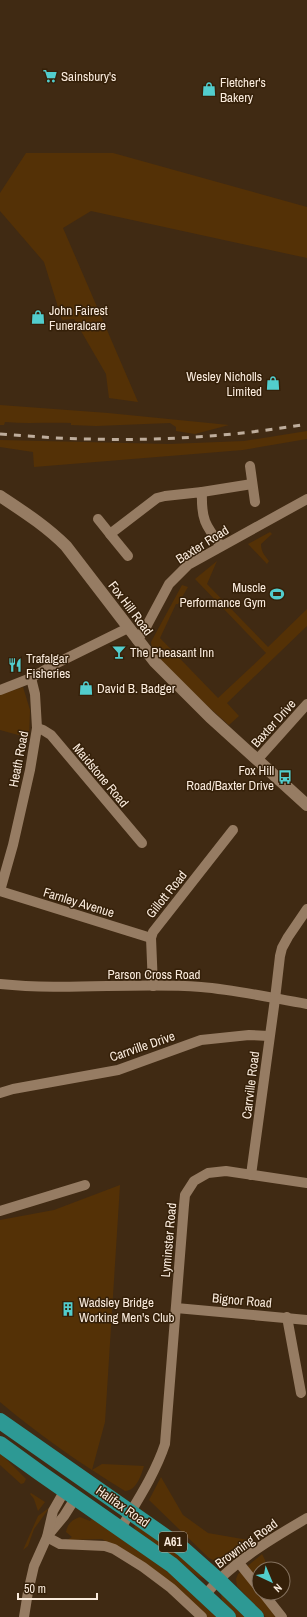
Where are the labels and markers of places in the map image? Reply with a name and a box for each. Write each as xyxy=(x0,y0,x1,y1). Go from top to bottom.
supermarket icon: Sainsbury's xyxy=(42,68,58,84)
place label: Sainsbury's xyxy=(61,68,116,85)
place label: Fletcher's Bakery xyxy=(220,74,266,106)
shop icon: Fletcher's Bakery xyxy=(201,81,217,97)
place label: John Fairest Funeralcare xyxy=(49,302,108,334)
shop icon: John Fairest Funeralcare xyxy=(30,309,46,325)
place label: Wesley Nicholls Limited xyxy=(186,368,262,400)
shop icon: Wesley Nicholls Limited xyxy=(265,375,281,391)
place label: Muscle Performance Gym xyxy=(180,579,266,611)
sports icon: Muscle Performance Gym xyxy=(269,586,285,602)
bar icon: The Pheasant Inn xyxy=(111,644,127,660)
place label: The Pheasant Inn xyxy=(130,644,214,661)
place label: Trafalgar Fisheries xyxy=(26,650,70,682)
restaurant icon: Trafalgar Fisheries xyxy=(7,657,23,673)
shop icon: David B. Badger xyxy=(78,680,94,696)
place label: David B. Badger xyxy=(97,680,176,697)
place label: Fox Hill Road/Baxter Drive xyxy=(186,762,274,794)
bus stop icon: Fox Hill Road/Baxter Drive xyxy=(277,769,293,785)
place label: Wadsley Bridge Working Men's Club xyxy=(79,1294,175,1326)
building icon: Wadsley Bridge Working Men's Club xyxy=(60,1301,76,1317)

